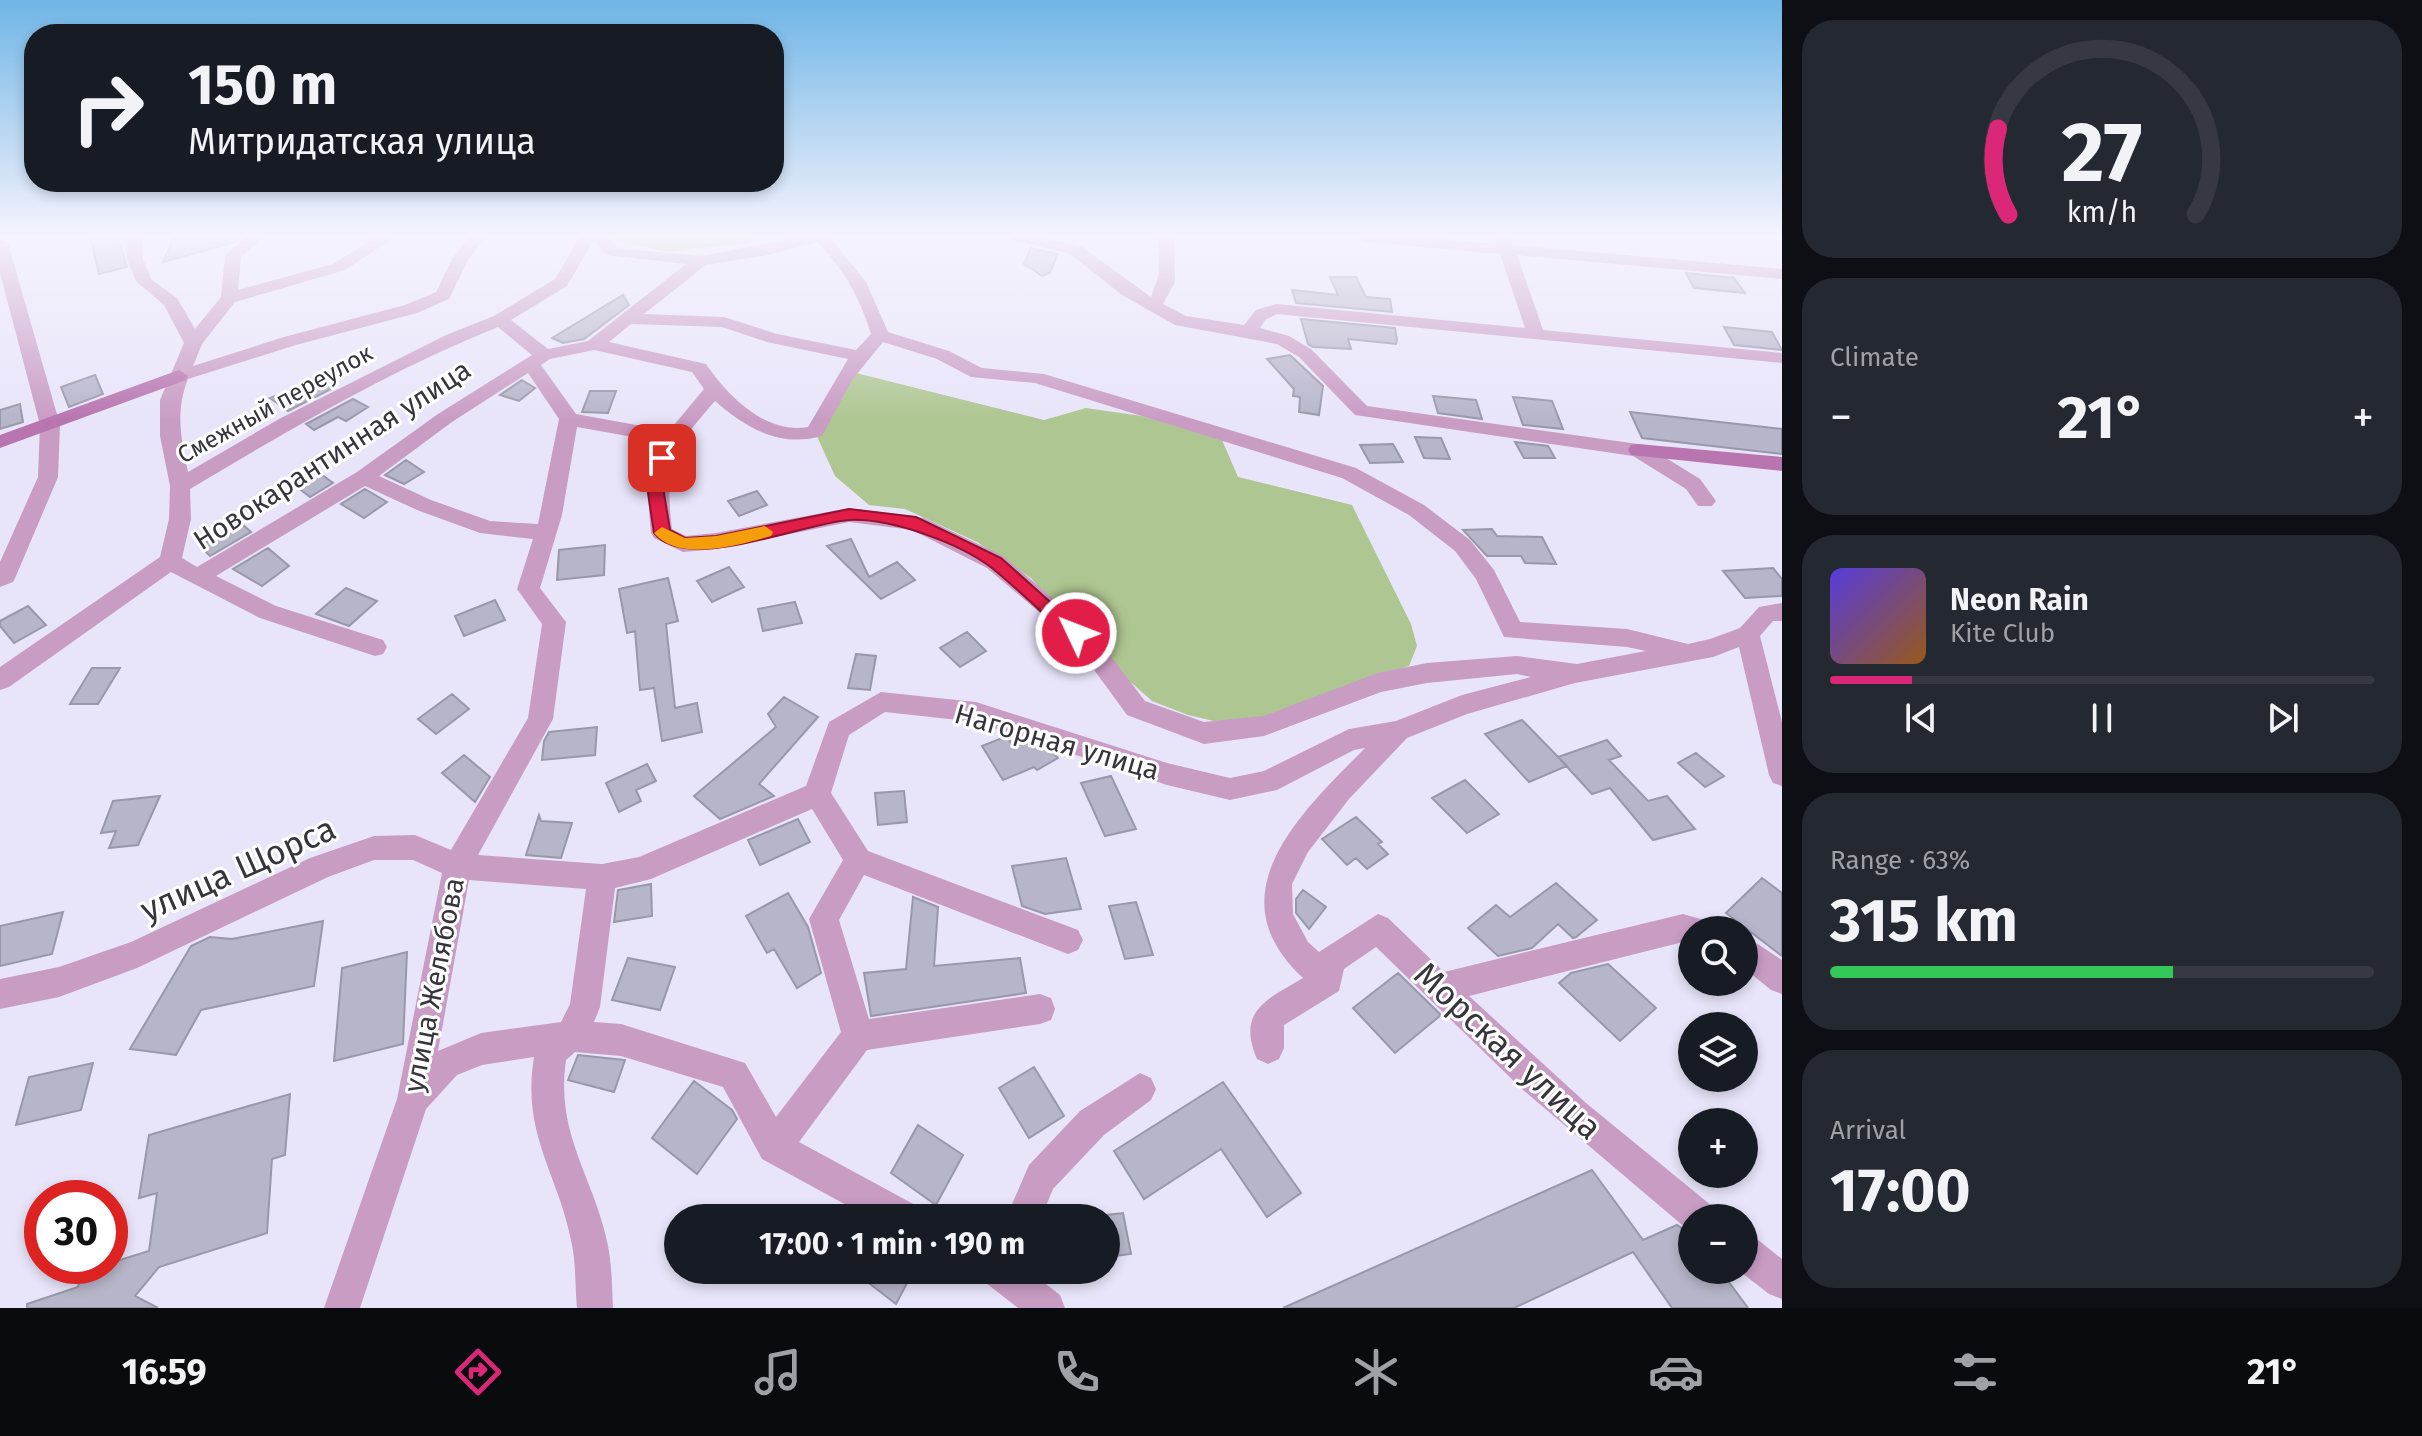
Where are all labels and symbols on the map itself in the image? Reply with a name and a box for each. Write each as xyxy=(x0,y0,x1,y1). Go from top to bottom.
street label: Смежный переулок xyxy=(173,339,378,469)
street label: Новокарантинная улица xyxy=(187,353,477,557)
pin xyxy=(628,424,696,492)
position arrow xyxy=(1034,591,1118,675)
street label: Нагорная улица xyxy=(951,697,1163,787)
street label: улица Щорса xyxy=(134,808,342,930)
street label: улица Желябова xyxy=(397,875,471,1095)
street label: Морская улица xyxy=(1406,954,1610,1148)
speed limit sign: 30 xyxy=(24,1180,128,1284)

